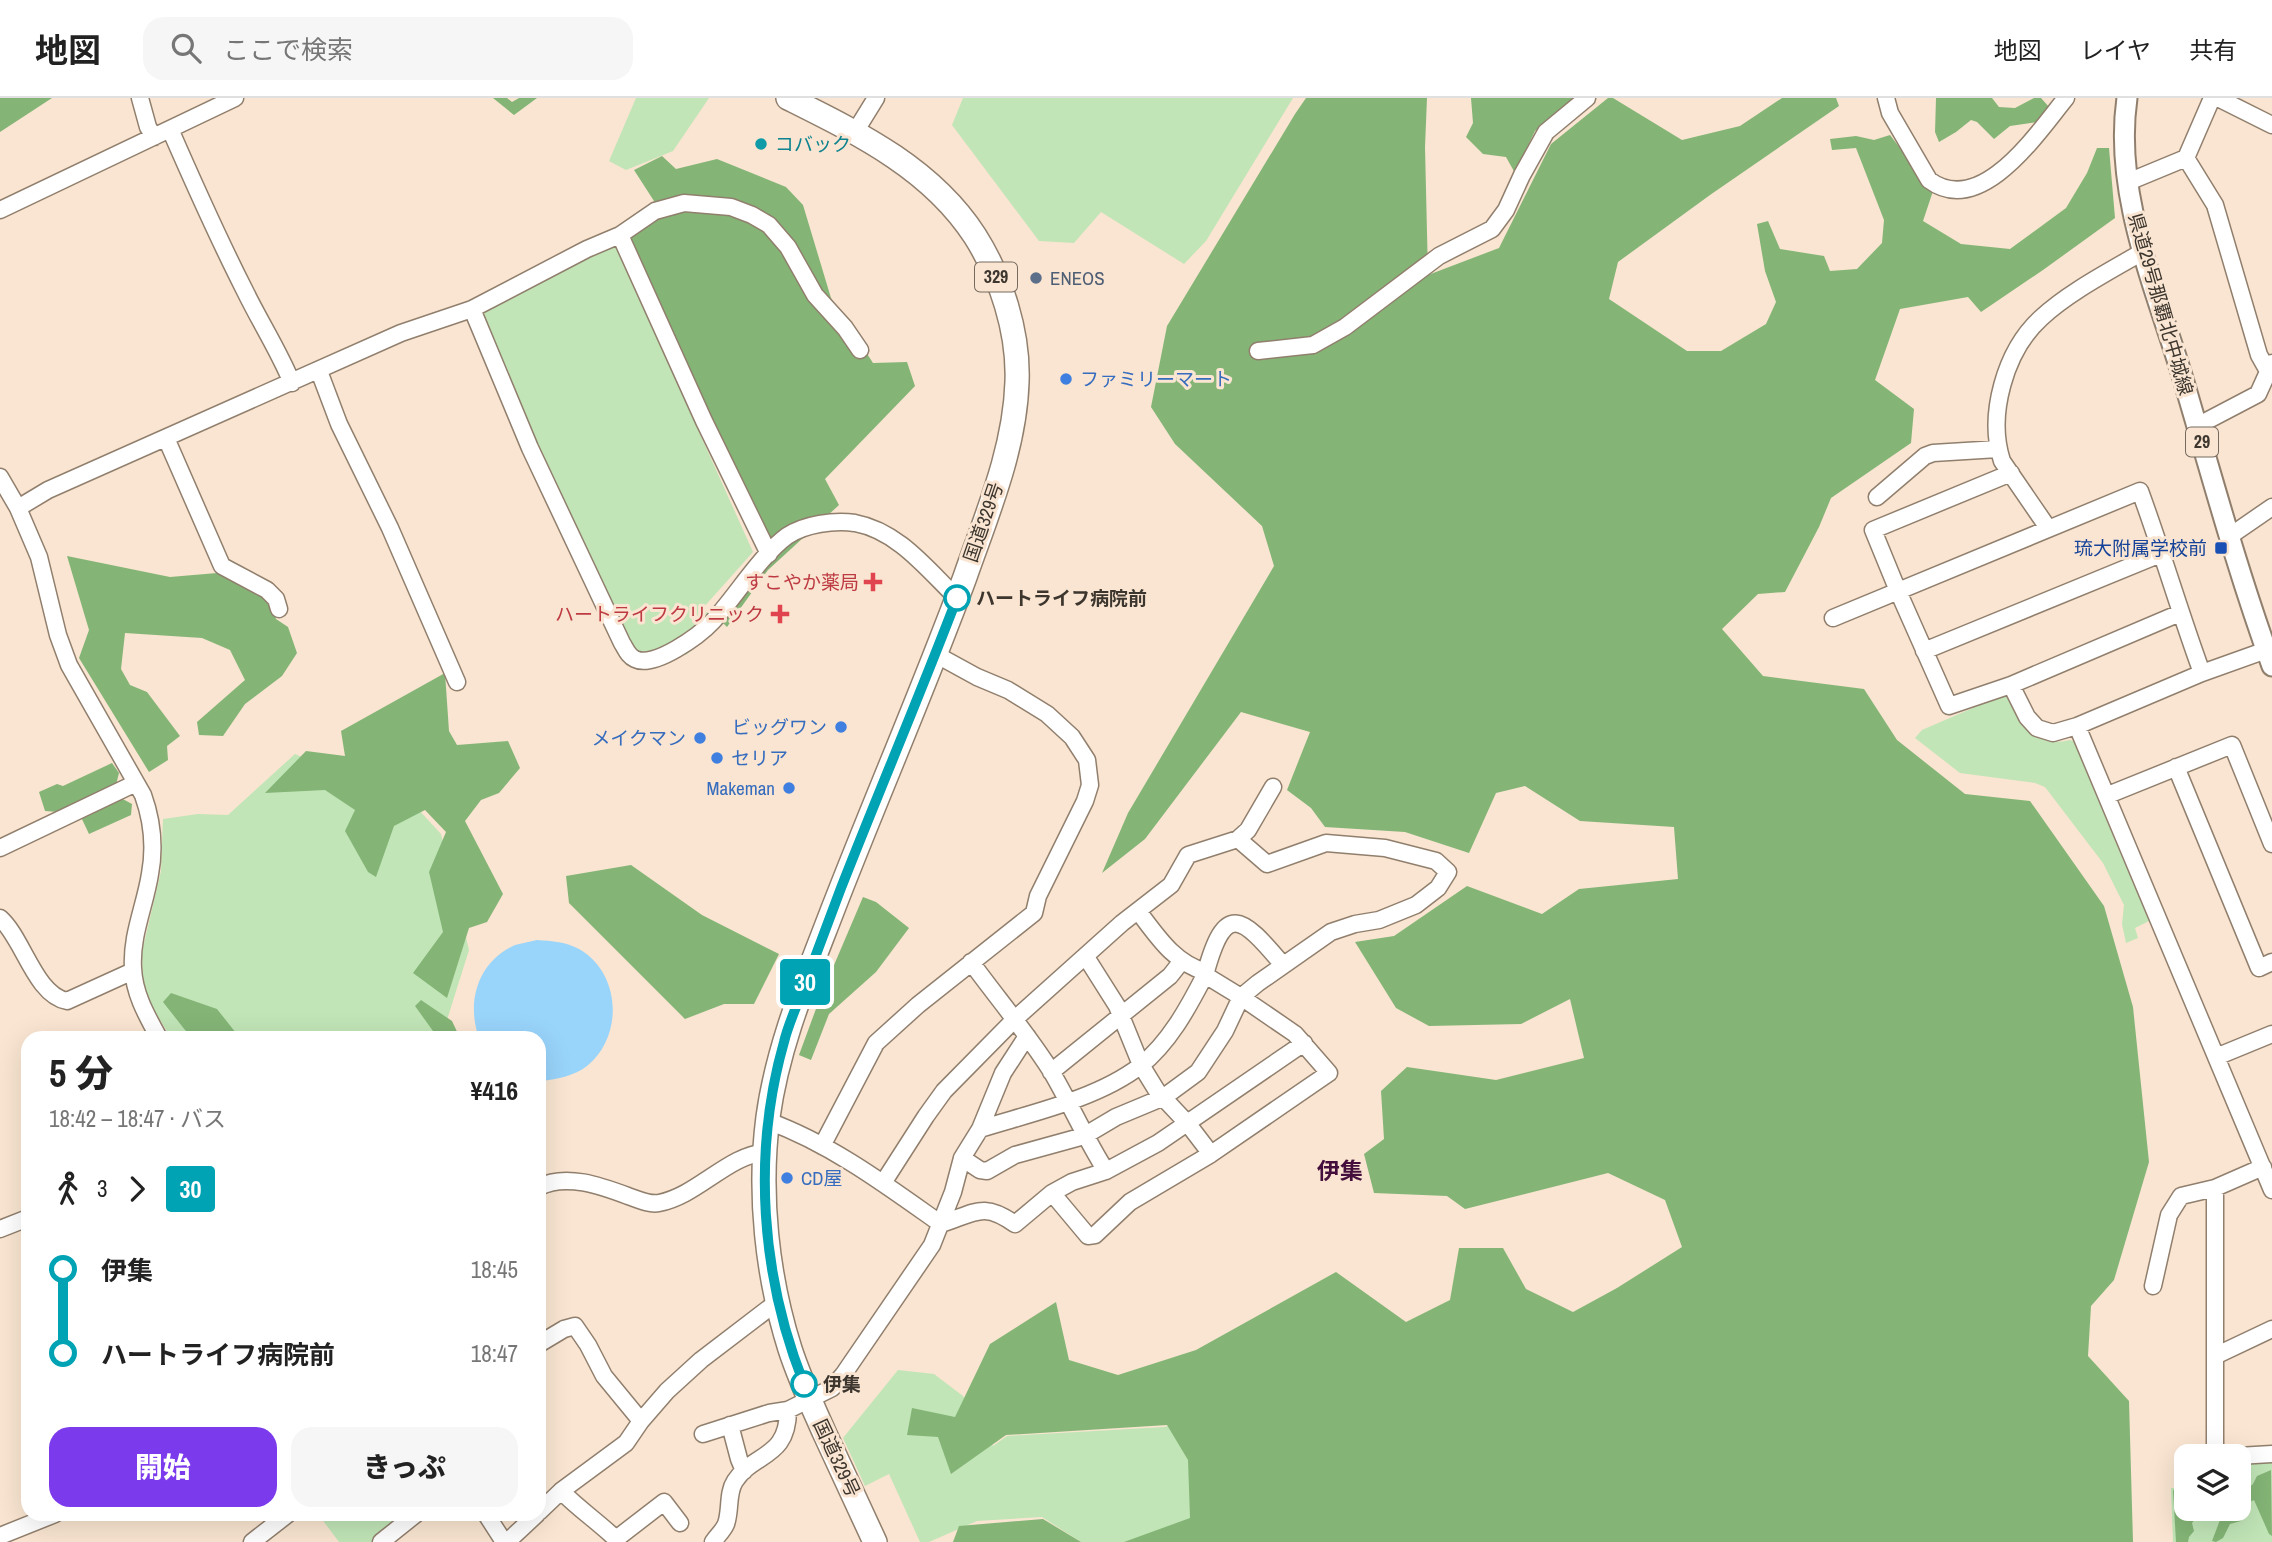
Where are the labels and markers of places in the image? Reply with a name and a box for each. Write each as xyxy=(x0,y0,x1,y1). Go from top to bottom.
place label: コバック xyxy=(775,131,851,157)
marker: コバック xyxy=(753,136,769,152)
place label: ENEOS xyxy=(1050,265,1105,291)
marker: ENEOS xyxy=(1028,270,1044,286)
place label: ファミリーマート xyxy=(1080,366,1232,392)
marker: ファミリーマート xyxy=(1058,371,1074,387)
place label: 琉大附属学校前 xyxy=(2074,535,2207,561)
marker: 琉大附属学校前 xyxy=(2213,540,2229,556)
place label: すこやか薬局 xyxy=(745,569,859,595)
marker: すこやか薬局 xyxy=(865,574,881,590)
marker: ハートライフ病院前 xyxy=(944,585,970,611)
place label: ハートライフ病院前 xyxy=(976,585,1147,611)
place label: ハートライフクリニック xyxy=(555,601,764,627)
marker: ハートライフクリニック xyxy=(770,604,790,624)
place label: ビッグワン xyxy=(732,714,827,740)
marker: ビッグワン xyxy=(833,719,849,735)
place label: メイクマン xyxy=(591,725,686,751)
marker: メイクマン xyxy=(692,730,708,746)
place label: セリア xyxy=(731,745,788,771)
marker: セリア xyxy=(709,750,725,766)
place label: Makeman xyxy=(707,775,775,801)
marker: Makeman xyxy=(781,780,797,796)
place label: CD屋 xyxy=(801,1165,843,1191)
marker: CD屋 xyxy=(779,1170,795,1186)
marker: 伊集 xyxy=(791,1371,817,1397)
place label: 伊集 xyxy=(823,1371,861,1397)

